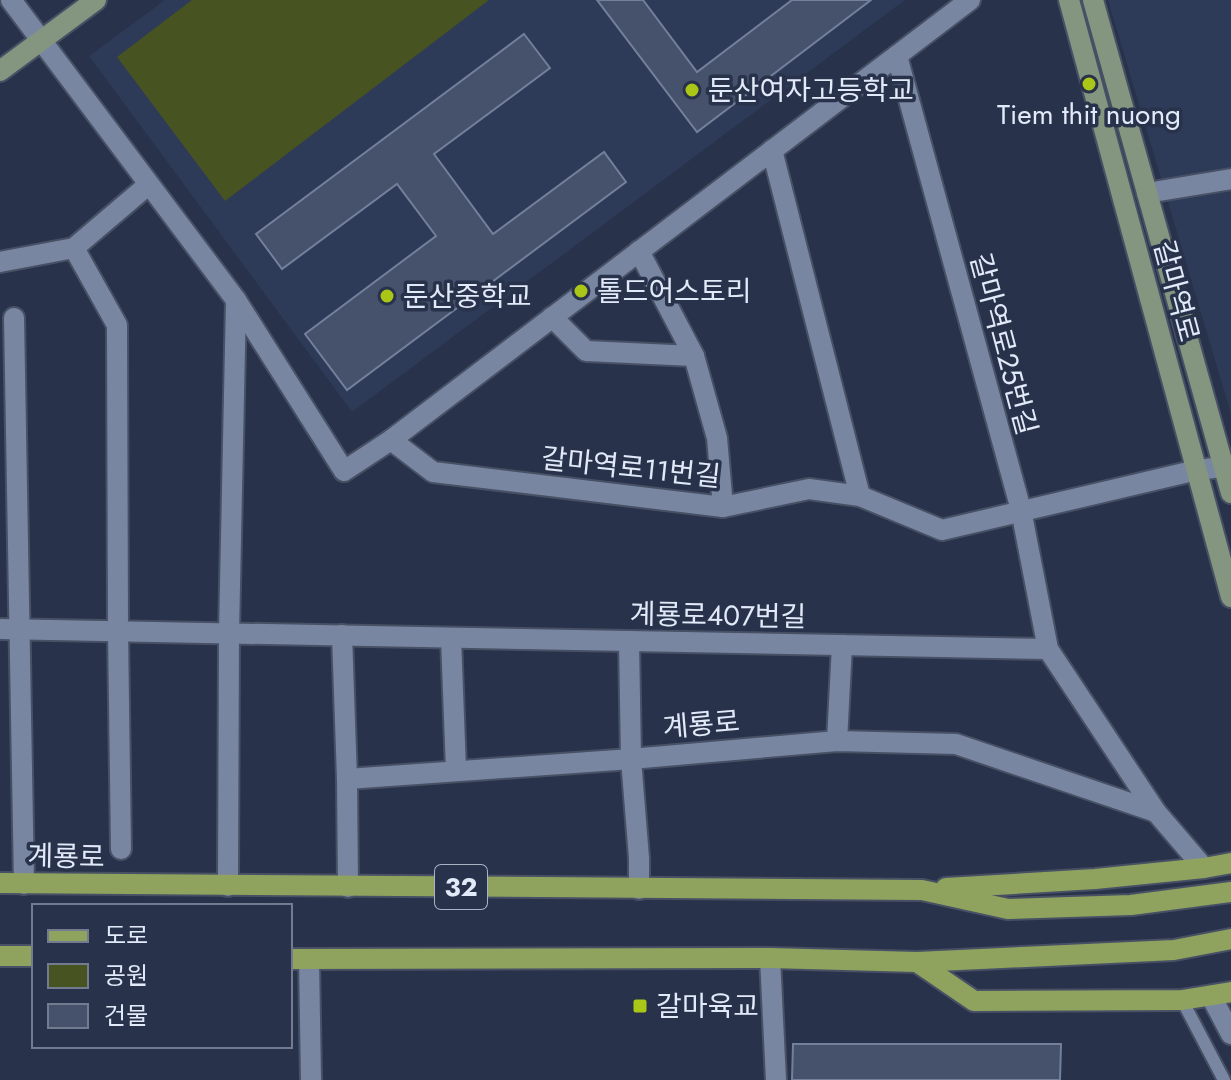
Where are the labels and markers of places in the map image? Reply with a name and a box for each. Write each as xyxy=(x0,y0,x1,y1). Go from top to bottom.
place label: 둔산여자고등학교 xyxy=(708,70,914,111)
marker: Tiem thit nuong xyxy=(1080,75,1098,93)
marker: 둔산여자고등학교 xyxy=(683,81,701,99)
place label: Tiem thit nuong xyxy=(997,94,1181,135)
place label: 톨드어스토리 xyxy=(597,271,752,312)
place label: 둔산중학교 xyxy=(403,276,532,317)
marker: 톨드어스토리 xyxy=(572,282,590,300)
marker: 둔산중학교 xyxy=(378,287,396,305)
place label: 갈마육교 xyxy=(656,986,759,1027)
marker: 갈마육교 xyxy=(631,997,649,1015)

